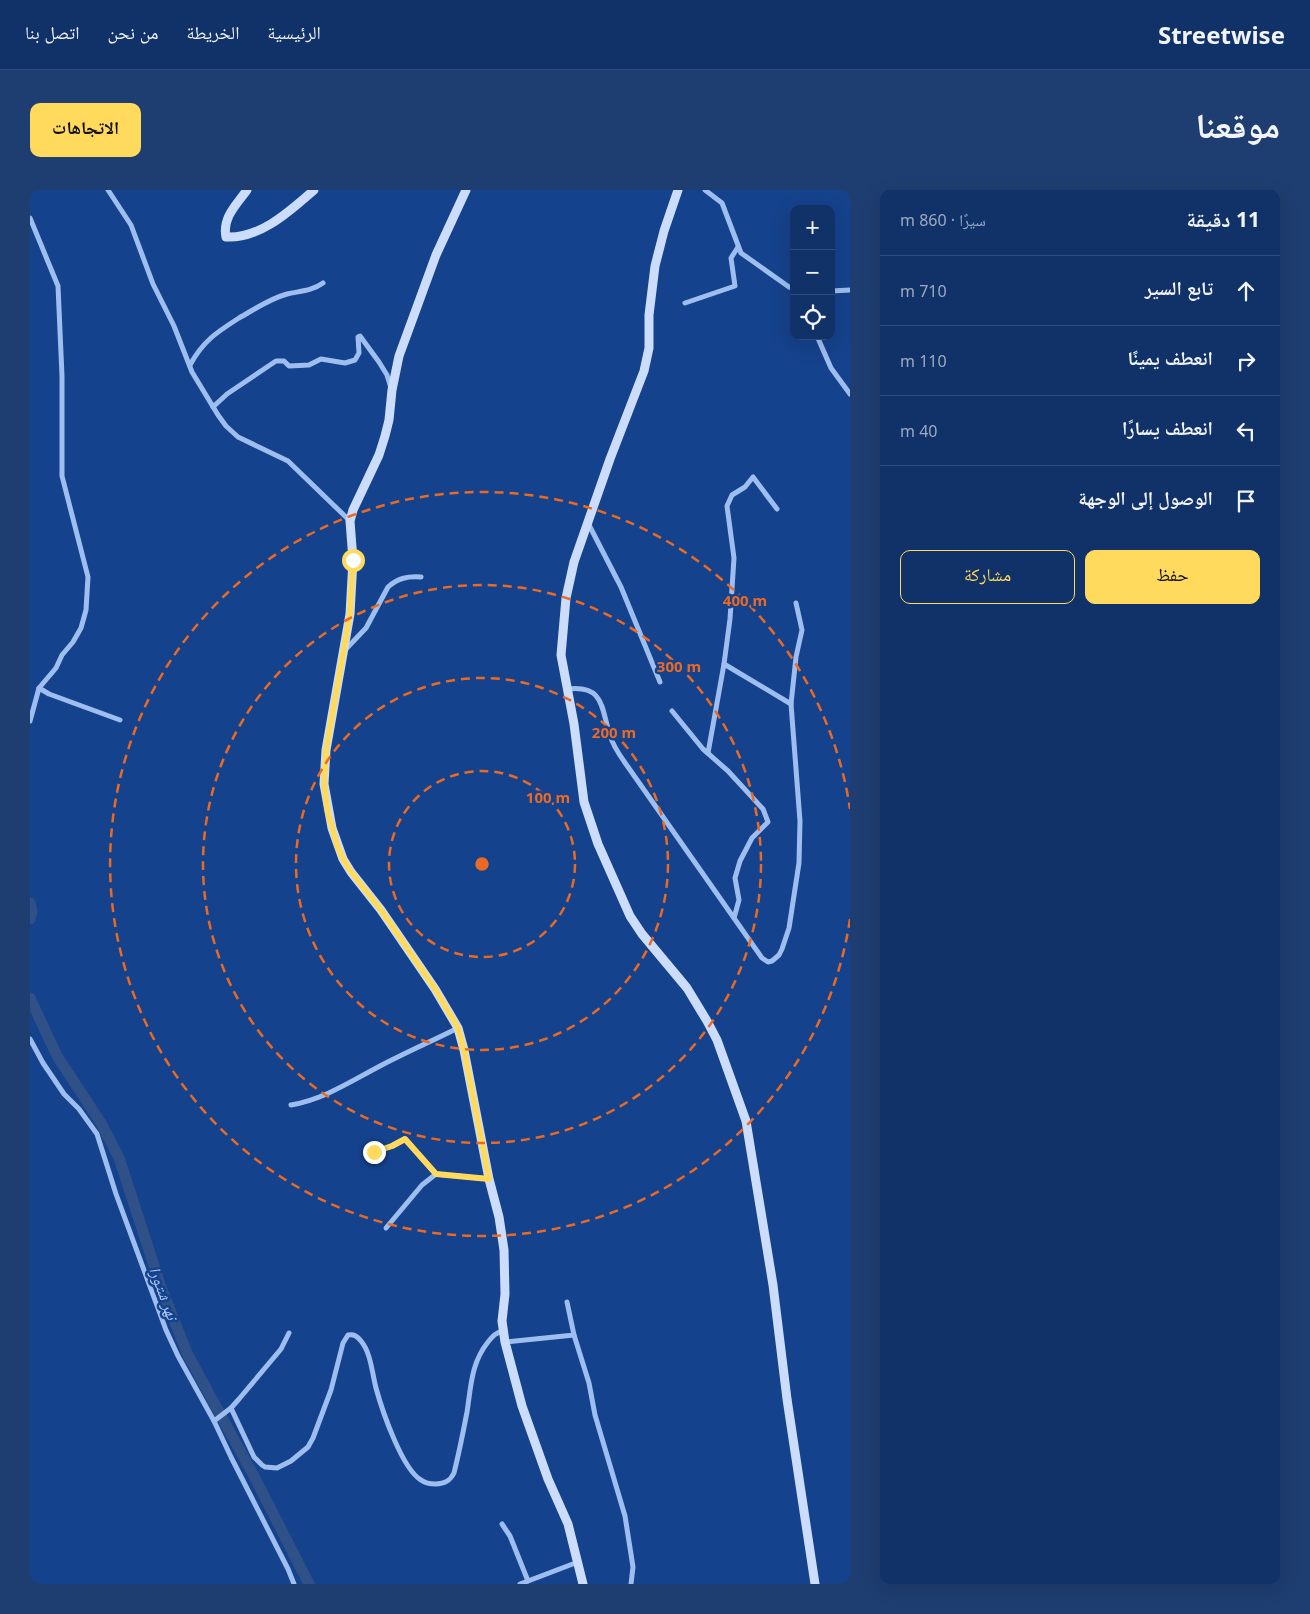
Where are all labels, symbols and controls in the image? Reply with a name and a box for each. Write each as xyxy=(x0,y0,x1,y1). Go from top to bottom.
text: Streetwise xyxy=(1158,18,1285,51)
text: اتصل بنا xyxy=(25,20,80,44)
text: من نحن xyxy=(108,20,158,44)
text: الخريطة xyxy=(186,20,239,44)
text: الرئيسية xyxy=(267,20,321,44)
text: موقعنا xyxy=(1195,101,1280,148)
button: الاتجاهات xyxy=(30,103,141,157)
map controls xyxy=(790,205,835,340)
button: + xyxy=(790,205,835,250)
text: 11 دقيقة xyxy=(1186,205,1260,233)
text: سيرًا · 860 m xyxy=(900,209,986,231)
button: − xyxy=(790,250,835,295)
text: تابع السير xyxy=(1145,275,1213,301)
icon: ahead xyxy=(1232,277,1260,305)
text: 710 m xyxy=(900,280,947,302)
button: locate xyxy=(790,295,835,340)
text: انعطف يمينًا xyxy=(1127,345,1213,371)
icon: right xyxy=(1232,347,1260,375)
text: 110 m xyxy=(900,350,947,372)
text: انعطف يسارًا xyxy=(1122,415,1213,441)
icon: left xyxy=(1232,417,1260,445)
text: 40 m xyxy=(900,420,937,442)
text: الوصول إلى الوجهة xyxy=(1078,485,1213,511)
icon: arrive xyxy=(1232,487,1260,515)
route start xyxy=(342,549,365,572)
button: مشاركة xyxy=(900,550,1075,604)
button: حفظ xyxy=(1085,550,1260,604)
text: 400 m xyxy=(723,590,767,610)
text: 300 m xyxy=(657,656,701,676)
text: 200 m xyxy=(592,722,636,742)
text: 100 m xyxy=(526,787,570,807)
centre of rings xyxy=(473,855,491,873)
route end xyxy=(363,1141,386,1164)
water label: نهر شتورا xyxy=(144,1263,185,1325)

